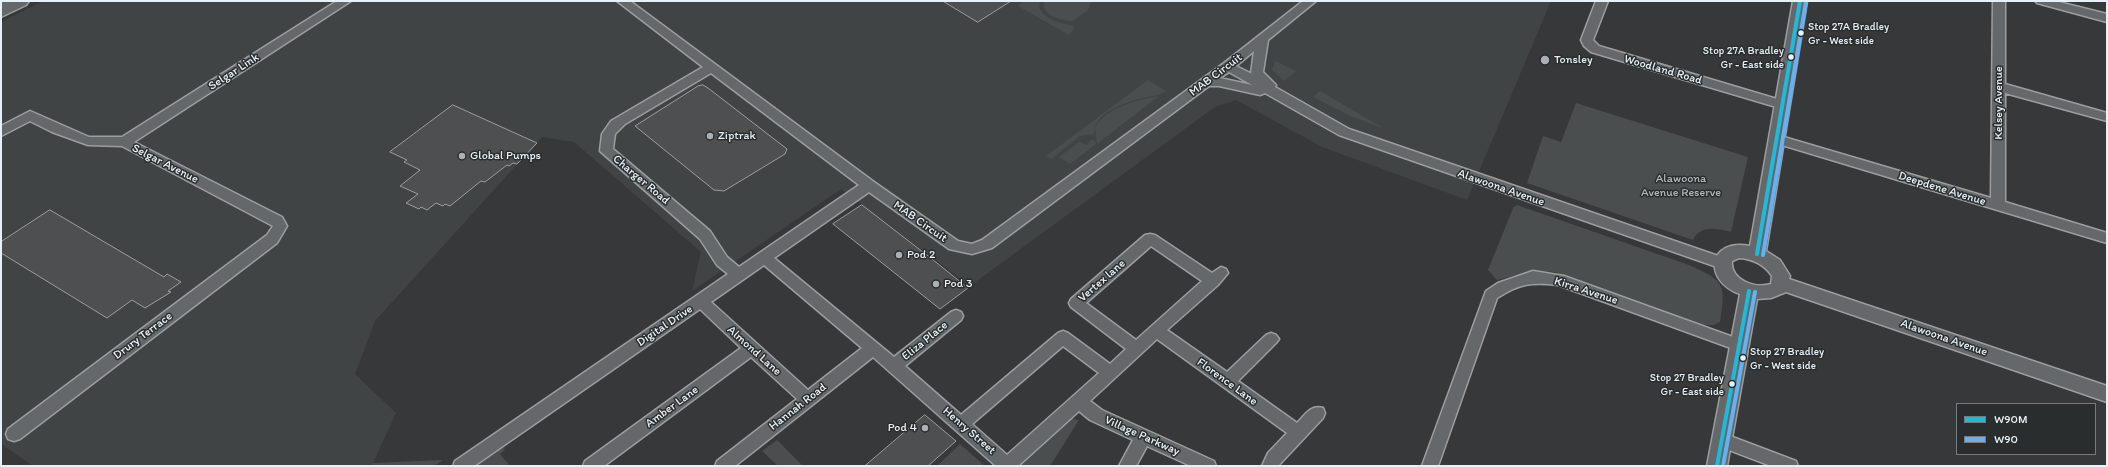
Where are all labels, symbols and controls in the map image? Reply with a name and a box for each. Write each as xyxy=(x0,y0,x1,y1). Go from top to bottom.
place label: Stop 27A Bradley Gr - West side xyxy=(1808,20,1889,46)
marker: Stop 27A Bradley Gr - West side xyxy=(1796,28,1806,38)
place label: Stop 27A Bradley Gr - East side xyxy=(1703,44,1784,70)
street label: Selgar Link xyxy=(206,50,262,94)
street label: MAB Circuit xyxy=(1187,50,1245,100)
street label: Woodland Road xyxy=(1622,52,1704,88)
marker: Stop 27A Bradley Gr - East side xyxy=(1786,52,1796,62)
place label: Tonsley xyxy=(1554,53,1593,67)
marker: Tonsley xyxy=(1539,54,1551,66)
street label: Kelsey Avenue xyxy=(1992,66,2006,140)
place label: Ziptrak xyxy=(718,129,756,143)
marker: Ziptrak xyxy=(705,131,715,141)
street label: Selgar Avenue xyxy=(129,141,201,187)
place label: Global Pumps xyxy=(470,149,541,163)
marker: Global Pumps xyxy=(457,151,467,161)
street label: Charger Road xyxy=(610,152,672,208)
street label: Alawoona Avenue xyxy=(1456,166,1546,210)
street label: Deepdene Avenue xyxy=(1897,169,1987,209)
park label: Alawoona Avenue Reserve xyxy=(1641,172,1721,200)
street label: MAB Circuit xyxy=(890,198,950,246)
place label: Pod 2 xyxy=(907,248,935,262)
marker: Pod 2 xyxy=(894,250,904,260)
street label: Vertex lane xyxy=(1076,257,1128,305)
street label: Kirra Avenue xyxy=(1552,274,1620,308)
place label: Pod 3 xyxy=(944,277,972,291)
marker: Pod 3 xyxy=(931,279,941,289)
street label: Digital Drive xyxy=(634,302,696,350)
street label: Drury Terrace xyxy=(111,309,175,363)
street label: Alawoona Avenue xyxy=(1899,316,1989,360)
street label: Eliza Place xyxy=(899,318,951,364)
street label: Almond Lane xyxy=(724,323,784,379)
place label: Stop 27 Bradley Gr - West side xyxy=(1750,345,1824,371)
marker: Stop 27 Bradley Gr - West side xyxy=(1738,353,1748,363)
street label: Florence Lane xyxy=(1194,355,1260,409)
place label: Stop 27 Bradley Gr - East side xyxy=(1650,371,1724,397)
marker: Stop 27 Bradley Gr - East side xyxy=(1727,379,1737,389)
street label: Hannah Road xyxy=(767,380,829,434)
street label: Amber Lane xyxy=(643,383,701,431)
legend xyxy=(1956,403,2096,455)
street label: Henry Street xyxy=(940,404,998,458)
text: W90M xyxy=(1994,412,2028,426)
street label: Village Parkway xyxy=(1102,413,1182,459)
place label: Pod 4 xyxy=(888,421,917,435)
marker: Pod 4 xyxy=(920,423,930,433)
text: W90 xyxy=(1994,432,2018,446)

